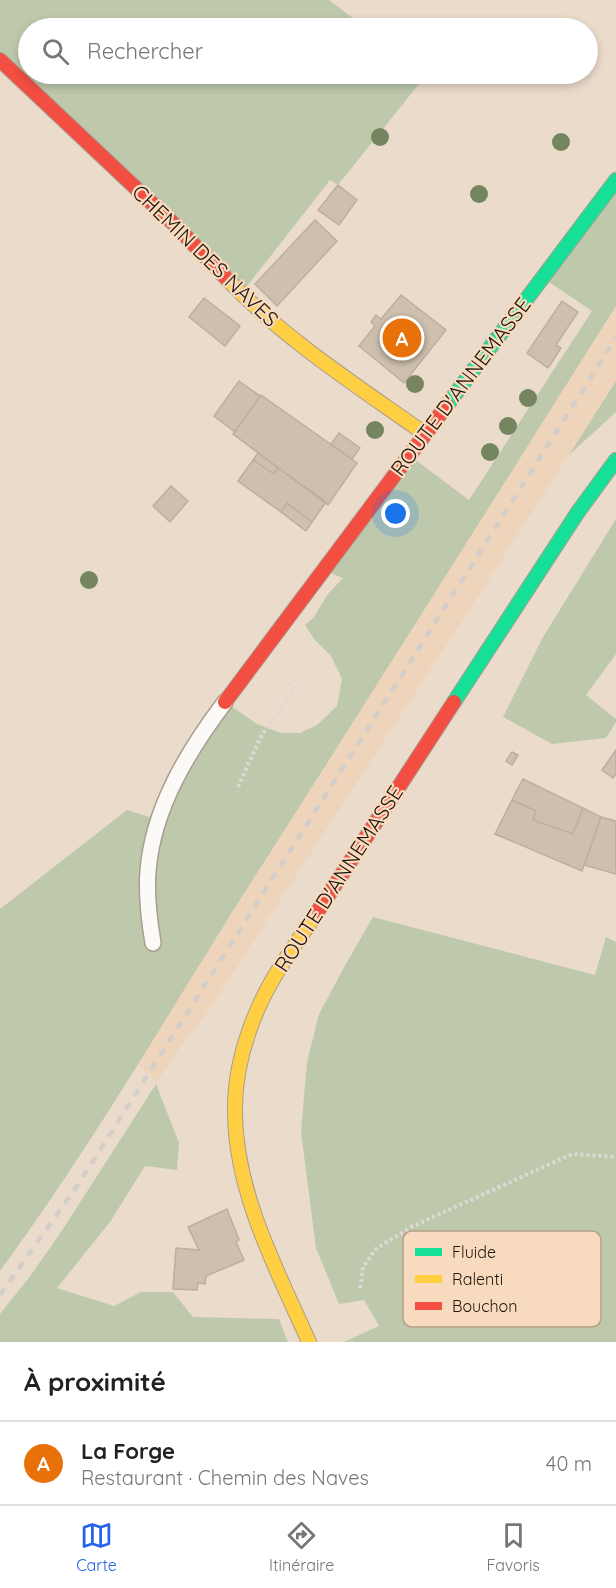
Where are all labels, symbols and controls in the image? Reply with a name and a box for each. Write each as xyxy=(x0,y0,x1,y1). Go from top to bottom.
search box xyxy=(18,18,598,84)
icon: search xyxy=(39,35,72,68)
text: Rechercher xyxy=(87,37,203,65)
street label: CHEMIN DES NAVES xyxy=(127,179,284,332)
street label: ROUTE D'ANNEMASSE xyxy=(386,293,536,481)
pin: A xyxy=(382,316,422,360)
your location xyxy=(381,499,410,528)
street label: ROUTE D'ANNEMASSE xyxy=(268,780,408,977)
legend xyxy=(403,1231,601,1327)
text: Fluide xyxy=(452,1242,496,1262)
text: Ralenti xyxy=(452,1269,503,1289)
text: Bouchon xyxy=(452,1296,517,1316)
text: À proximité xyxy=(24,1365,166,1398)
text: La Forge xyxy=(81,1437,175,1465)
text: A xyxy=(37,1451,50,1476)
text: 40 m xyxy=(546,1451,592,1476)
text: Restaurant · Chemin des Naves xyxy=(81,1465,369,1490)
tab: Carte xyxy=(76,1519,117,1575)
tab: Itinéraire xyxy=(269,1519,334,1575)
tab: Favoris xyxy=(486,1519,540,1575)

